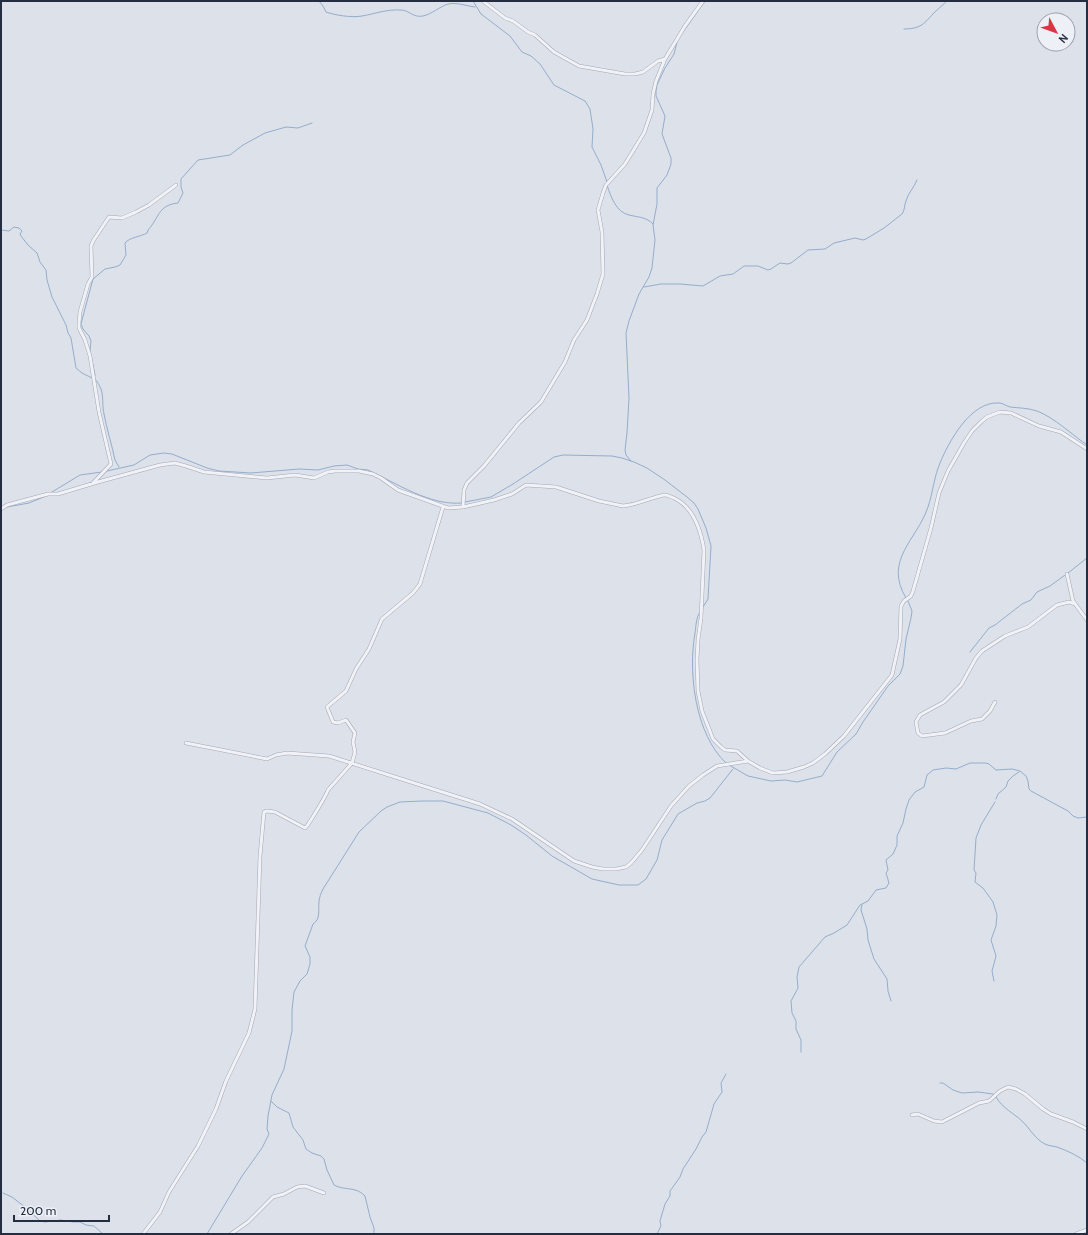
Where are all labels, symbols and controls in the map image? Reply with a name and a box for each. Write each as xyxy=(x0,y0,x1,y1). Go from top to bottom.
north arrow xyxy=(1036,12,1076,52)
text: N xyxy=(1056,31,1071,46)
scale bar xyxy=(14,1197,109,1223)
text: 200 m xyxy=(20,1203,56,1218)

